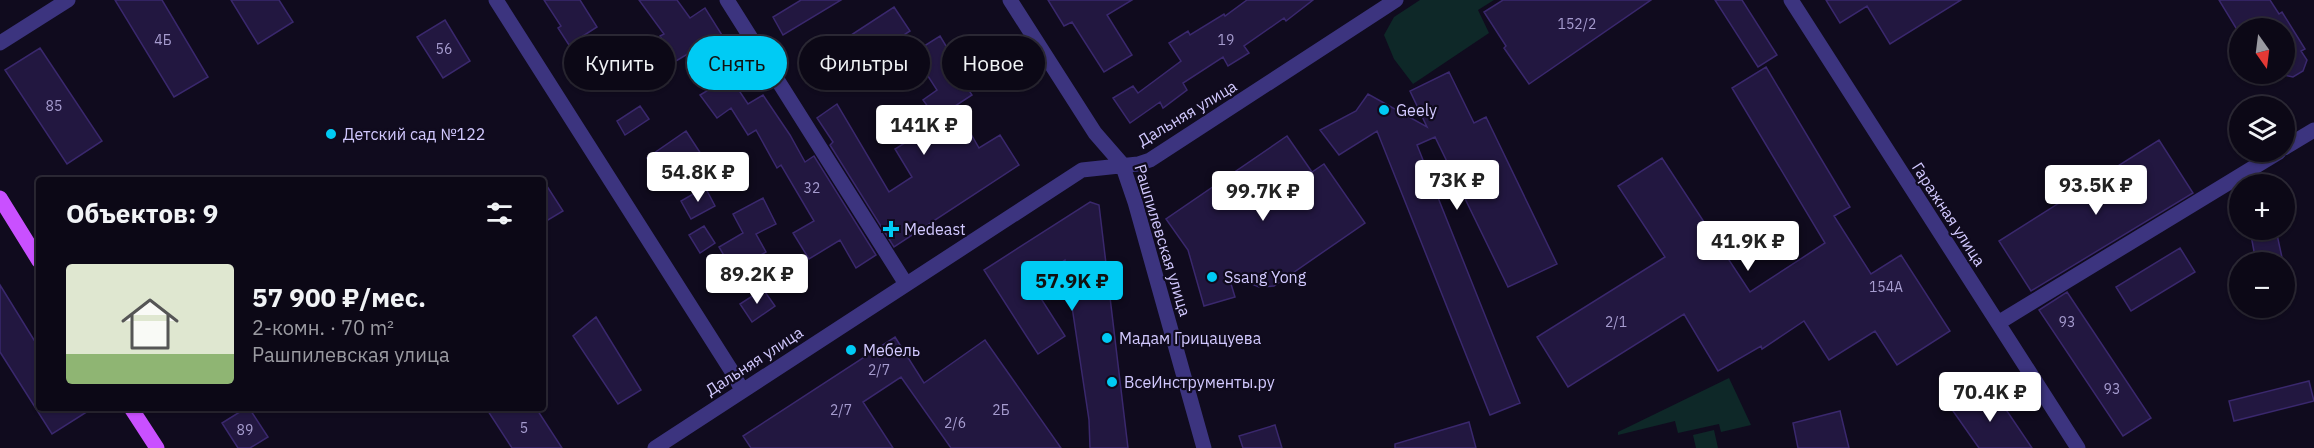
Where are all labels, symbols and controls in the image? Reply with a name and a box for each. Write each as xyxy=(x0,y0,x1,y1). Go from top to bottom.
house number: 152/2 xyxy=(1558,15,1596,33)
north arrow xyxy=(2229,18,2295,84)
map controls xyxy=(2229,18,2295,318)
house number: 4Б xyxy=(154,31,172,49)
house number: 19 xyxy=(1218,31,1234,49)
chip: Купить xyxy=(564,36,675,90)
chip: Снять xyxy=(687,36,787,90)
chip: Фильтры xyxy=(799,36,930,90)
chip: Новое xyxy=(942,36,1045,90)
house number: 56 xyxy=(436,40,452,58)
street label: Дальняя улица xyxy=(1134,75,1241,150)
button: layers xyxy=(2229,96,2295,162)
house number: 85 xyxy=(46,97,62,115)
place label: Geely xyxy=(1396,100,1437,120)
marker: Geely xyxy=(1377,103,1391,117)
pin: 141K ₽ xyxy=(875,105,973,156)
text: 141K ₽ xyxy=(890,111,958,138)
place label: Детский сад №122 xyxy=(343,124,485,144)
marker: Детский сад №122 xyxy=(324,127,338,141)
pin: 54.8K ₽ xyxy=(643,152,753,203)
text: 54.8K ₽ xyxy=(661,158,735,185)
street label: Гаражная улица xyxy=(1908,158,1990,270)
pin: 73K ₽ xyxy=(1415,160,1499,211)
street label: Рашпилевская улица xyxy=(1130,161,1196,319)
pin: 93.5K ₽ xyxy=(2041,165,2151,216)
text: 73K ₽ xyxy=(1429,166,1485,193)
pin: 99.7K ₽ xyxy=(1208,171,1318,222)
text: 93.5K ₽ xyxy=(2059,171,2133,198)
button: + xyxy=(2229,174,2295,240)
text: 99.7K ₽ xyxy=(1226,177,1300,204)
house number: 32 xyxy=(804,179,820,197)
text: Объектов: 9 xyxy=(66,196,218,230)
icon: filters xyxy=(483,197,516,230)
place label: Medeast xyxy=(904,219,966,239)
marker: Medeast xyxy=(882,220,900,238)
pin: 41.9K ₽ xyxy=(1693,221,1803,272)
text: 41.9K ₽ xyxy=(1711,227,1785,254)
button: − xyxy=(2229,252,2295,318)
pin: 89.2K ₽ xyxy=(702,254,812,305)
text: 89.2K ₽ xyxy=(720,260,794,287)
pin: 57.9K ₽ xyxy=(1017,261,1127,312)
text: 57.9K ₽ xyxy=(1035,267,1109,294)
place label: Ssang Yong xyxy=(1224,267,1307,287)
marker: Ssang Yong xyxy=(1205,270,1219,284)
house number: 154А xyxy=(1869,278,1903,296)
text: 57 900 ₽/мес. xyxy=(252,280,426,314)
icon: home xyxy=(114,288,186,360)
house number: 2/1 xyxy=(1605,313,1627,331)
house number: 93 xyxy=(2059,313,2075,331)
text: 2-комн. · 70 m² xyxy=(252,314,394,341)
street label: Дальняя улица xyxy=(701,322,807,400)
place label: Мадам Грицацуева xyxy=(1119,328,1262,348)
marker: Мадам Грицацуева xyxy=(1100,331,1114,345)
place label: Мебель xyxy=(863,340,920,360)
text: Рашпилевская улица xyxy=(252,341,450,368)
marker: Мебель xyxy=(844,343,858,357)
house number: 2/7 xyxy=(868,361,890,379)
place label: ВсеИнструменты.ру xyxy=(1124,372,1275,392)
pin: 70.4K ₽ xyxy=(1935,372,2045,423)
marker: ВсеИнструменты.ру xyxy=(1105,375,1119,389)
text: 70.4K ₽ xyxy=(1953,378,2027,405)
house number: 93 xyxy=(2104,380,2120,398)
house number: 2/7 xyxy=(830,401,852,419)
house number: 2Б xyxy=(992,401,1010,419)
house number: 2/6 xyxy=(944,414,966,432)
house number: 5 xyxy=(520,419,528,437)
house number: 89 xyxy=(237,421,253,439)

